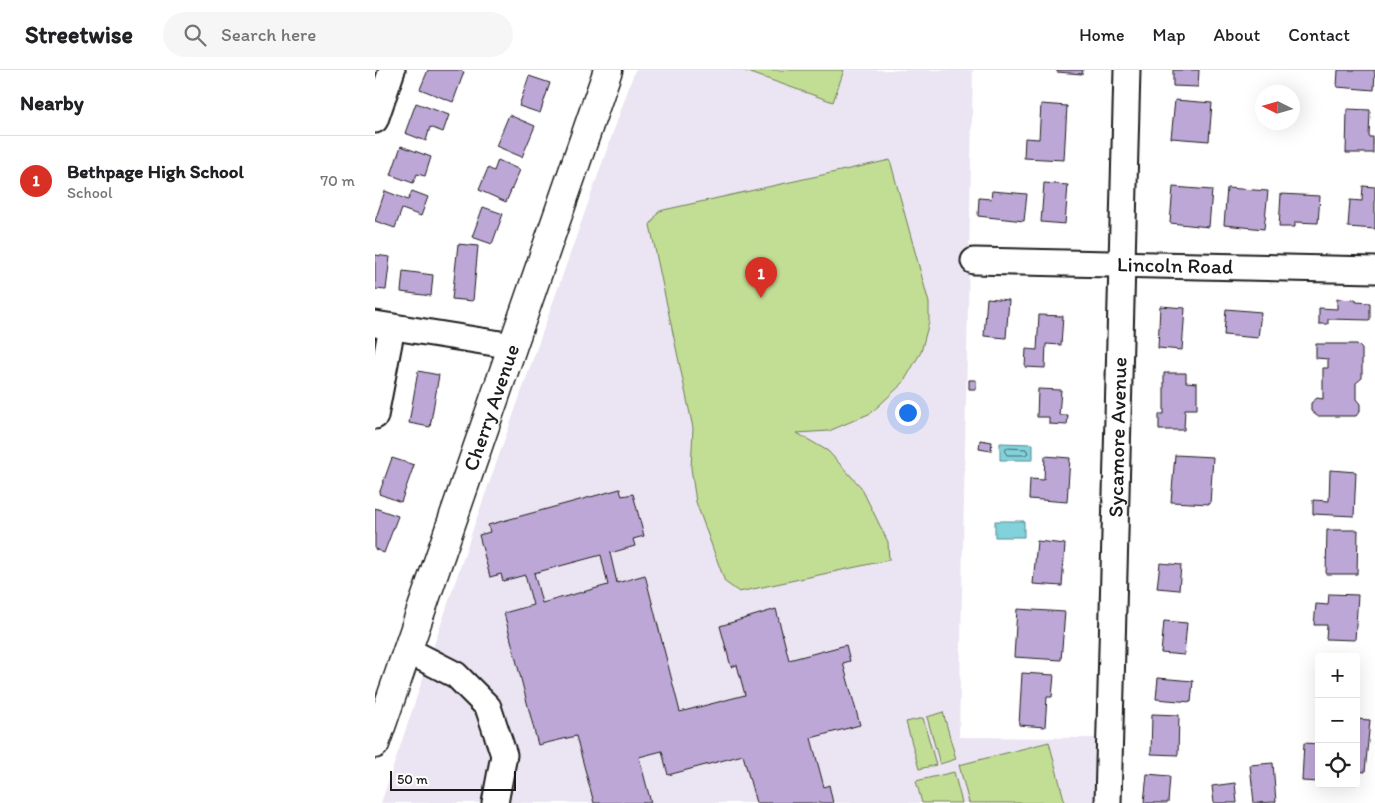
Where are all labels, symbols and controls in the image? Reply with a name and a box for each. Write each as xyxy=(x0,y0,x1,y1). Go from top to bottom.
search box xyxy=(163,12,513,57)
text: Streetwise xyxy=(25,20,133,49)
icon: search xyxy=(181,21,209,49)
text: Search here xyxy=(221,23,316,46)
text: Home xyxy=(1079,24,1125,46)
text: Map xyxy=(1153,24,1186,46)
text: About xyxy=(1214,24,1260,46)
text: Contact xyxy=(1288,24,1350,46)
north arrow xyxy=(1255,85,1300,130)
text: Nearby xyxy=(20,90,84,115)
text: Bethpage High School xyxy=(67,160,244,183)
text: 1 xyxy=(32,171,40,190)
text: 70 m xyxy=(320,171,355,190)
text: School xyxy=(67,183,113,202)
street label: Lincoln Road xyxy=(1117,251,1233,279)
pin: 1 xyxy=(745,257,777,298)
street label: Cherry Avenue xyxy=(457,341,524,474)
street label: Sycamore Avenue xyxy=(1102,357,1132,518)
your location xyxy=(895,400,921,426)
map controls xyxy=(1315,653,1360,788)
button: + xyxy=(1315,653,1360,698)
button: − xyxy=(1315,698,1360,743)
button: locate xyxy=(1315,743,1360,788)
scale bar xyxy=(390,768,516,791)
text: 50 m xyxy=(397,771,428,788)

